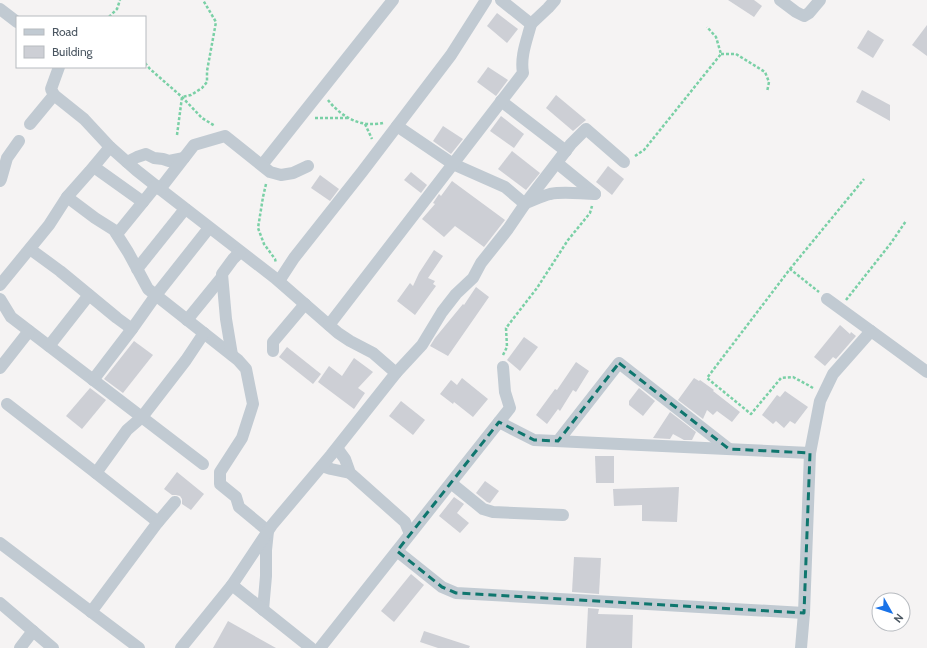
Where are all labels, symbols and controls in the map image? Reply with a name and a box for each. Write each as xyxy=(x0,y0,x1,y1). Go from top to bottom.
legend xyxy=(16,16,146,68)
text: Road xyxy=(52,24,78,39)
text: Building xyxy=(52,44,94,59)
north arrow xyxy=(871,592,911,632)
text: N xyxy=(891,611,907,626)

